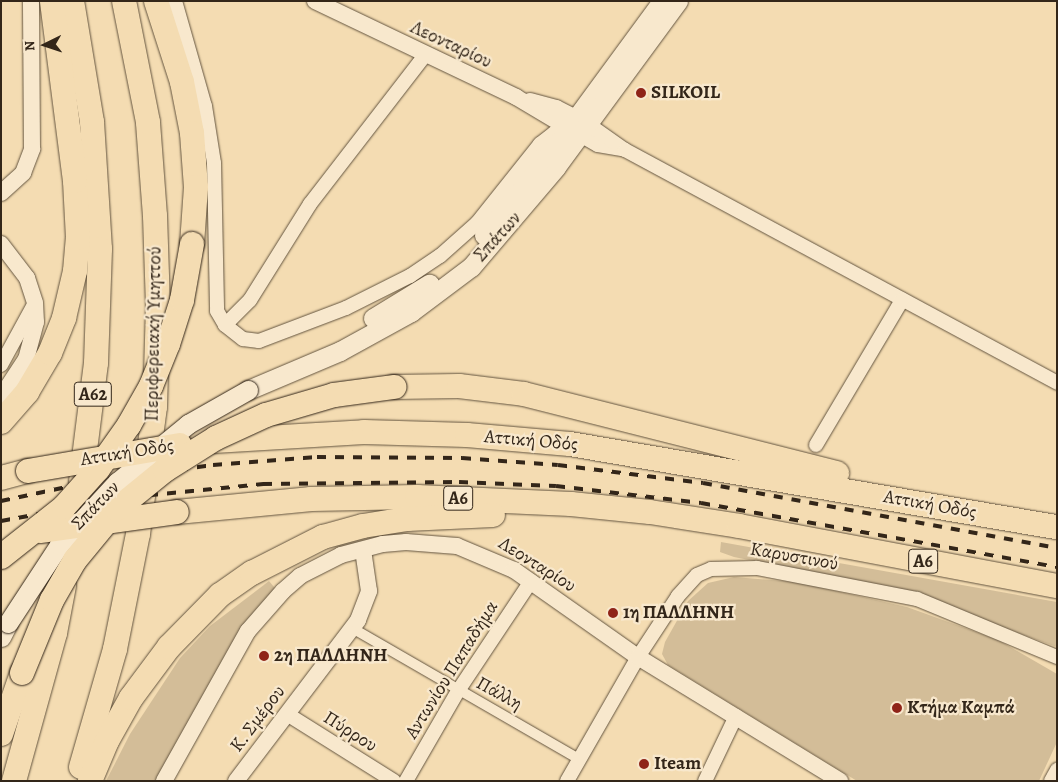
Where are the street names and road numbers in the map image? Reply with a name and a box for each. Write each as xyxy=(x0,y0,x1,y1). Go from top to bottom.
street label: Λεονταρίου xyxy=(407,16,495,74)
street label: Σπάτων xyxy=(470,207,526,267)
street label: Περιφερειακή Υμηττού xyxy=(141,246,167,422)
road number: Α62 xyxy=(73,378,113,409)
street label: Αττική Οδός xyxy=(483,426,579,456)
street label: Αττική Οδός xyxy=(79,434,175,472)
street label: Σπάτων xyxy=(67,477,125,535)
road number: Α6 xyxy=(443,482,473,514)
street label: Αττική Οδός xyxy=(882,486,978,524)
street label: Λεονταρίου xyxy=(494,532,580,598)
street label: Καρυστινού xyxy=(748,538,840,576)
road number: Α6 xyxy=(908,546,938,576)
street label: Αντωνίου Παπαδήμα xyxy=(400,597,504,743)
street label: Πάλλη xyxy=(472,672,526,716)
street label: Κ. Σμέρου xyxy=(225,681,291,757)
street label: Πύρρου xyxy=(319,707,381,757)

